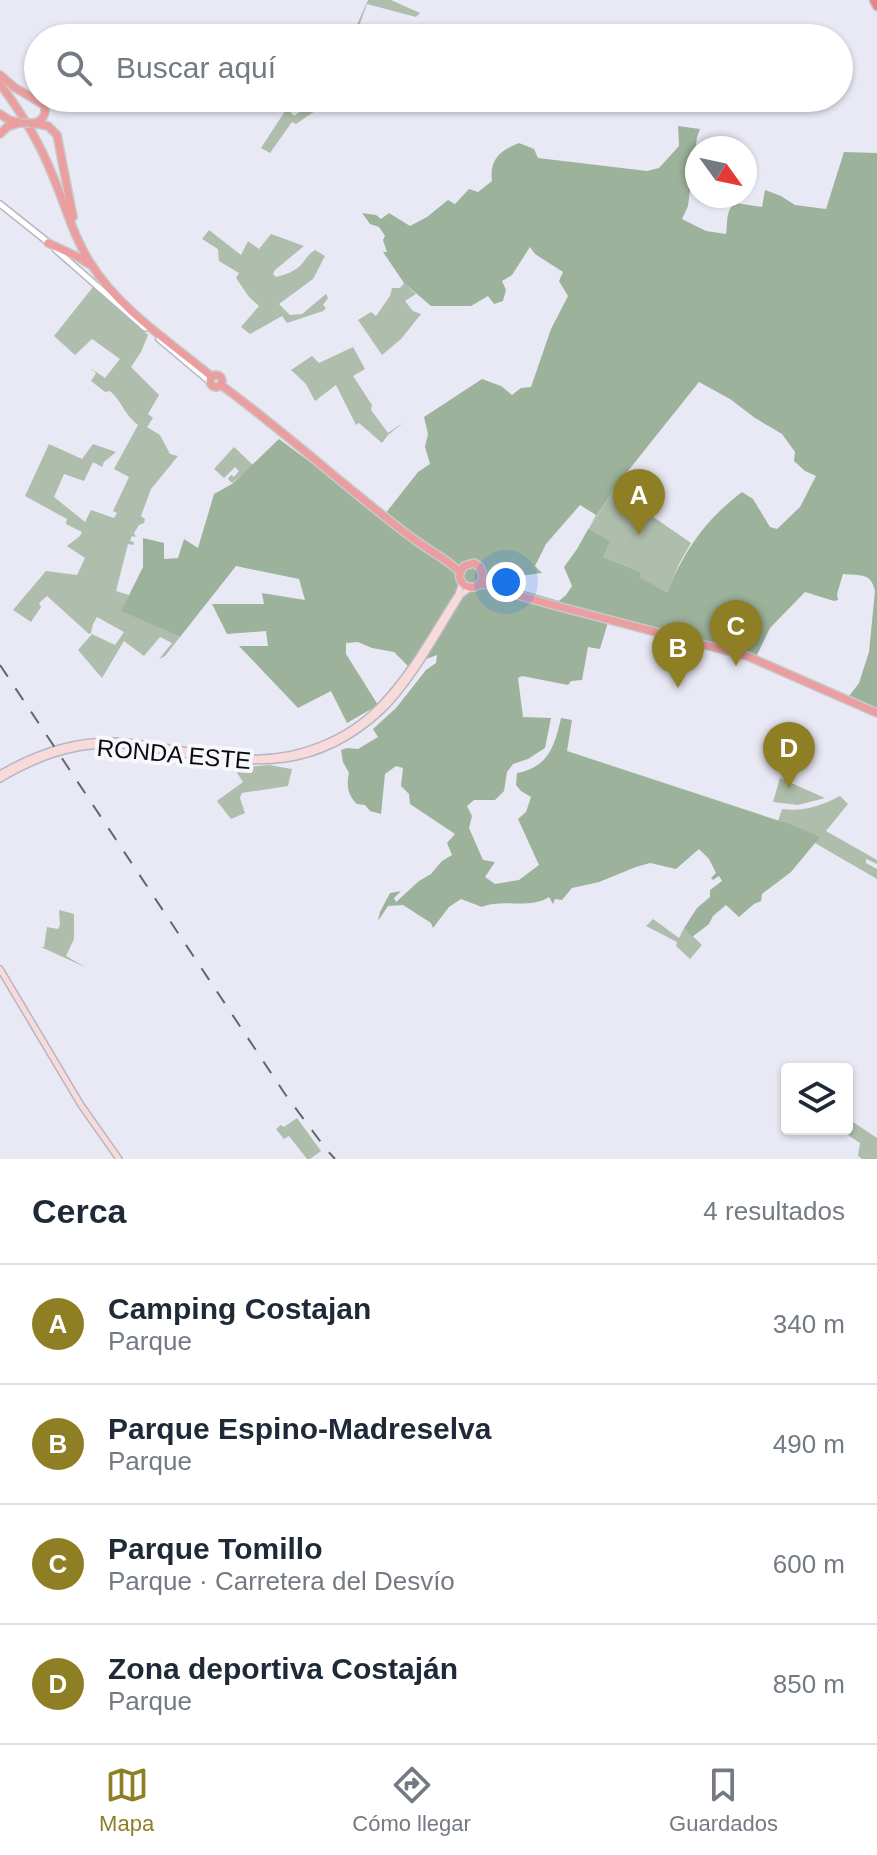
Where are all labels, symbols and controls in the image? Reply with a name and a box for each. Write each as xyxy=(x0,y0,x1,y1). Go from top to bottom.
search box xyxy=(24,24,853,112)
icon: search xyxy=(52,46,96,90)
text: Buscar aquí xyxy=(116,51,276,84)
north arrow xyxy=(685,136,757,208)
pin: A xyxy=(613,469,665,535)
your location xyxy=(486,562,526,602)
pin: C xyxy=(710,600,762,666)
pin: B xyxy=(652,622,704,688)
pin: D xyxy=(763,722,815,788)
street label: RONDA ESTE xyxy=(96,734,252,774)
map controls xyxy=(781,1063,853,1135)
button: layers xyxy=(781,1063,853,1135)
text: Cerca xyxy=(32,1192,127,1230)
text: 4 resultados xyxy=(703,1196,845,1226)
text: Camping Costajan xyxy=(108,1292,371,1325)
text: A xyxy=(49,1309,67,1339)
text: 340 m xyxy=(773,1309,845,1339)
text: Parque xyxy=(108,1326,192,1356)
text: Parque Espino-Madreselva xyxy=(108,1412,491,1445)
text: B xyxy=(49,1429,67,1459)
text: 490 m xyxy=(773,1429,845,1459)
text: Parque xyxy=(108,1446,192,1476)
text: Parque Tomillo xyxy=(108,1532,322,1565)
text: C xyxy=(49,1549,67,1579)
text: 600 m xyxy=(773,1549,845,1579)
text: Parque · Carretera del Desvío xyxy=(108,1566,455,1596)
text: Zona deportiva Costaján xyxy=(108,1652,458,1685)
text: D xyxy=(49,1669,67,1699)
text: 850 m xyxy=(773,1669,845,1699)
text: Parque xyxy=(108,1686,192,1716)
tab: Mapa xyxy=(99,1763,154,1837)
tab: Cómo llegar xyxy=(352,1763,471,1837)
tab: Guardados xyxy=(669,1763,778,1837)

